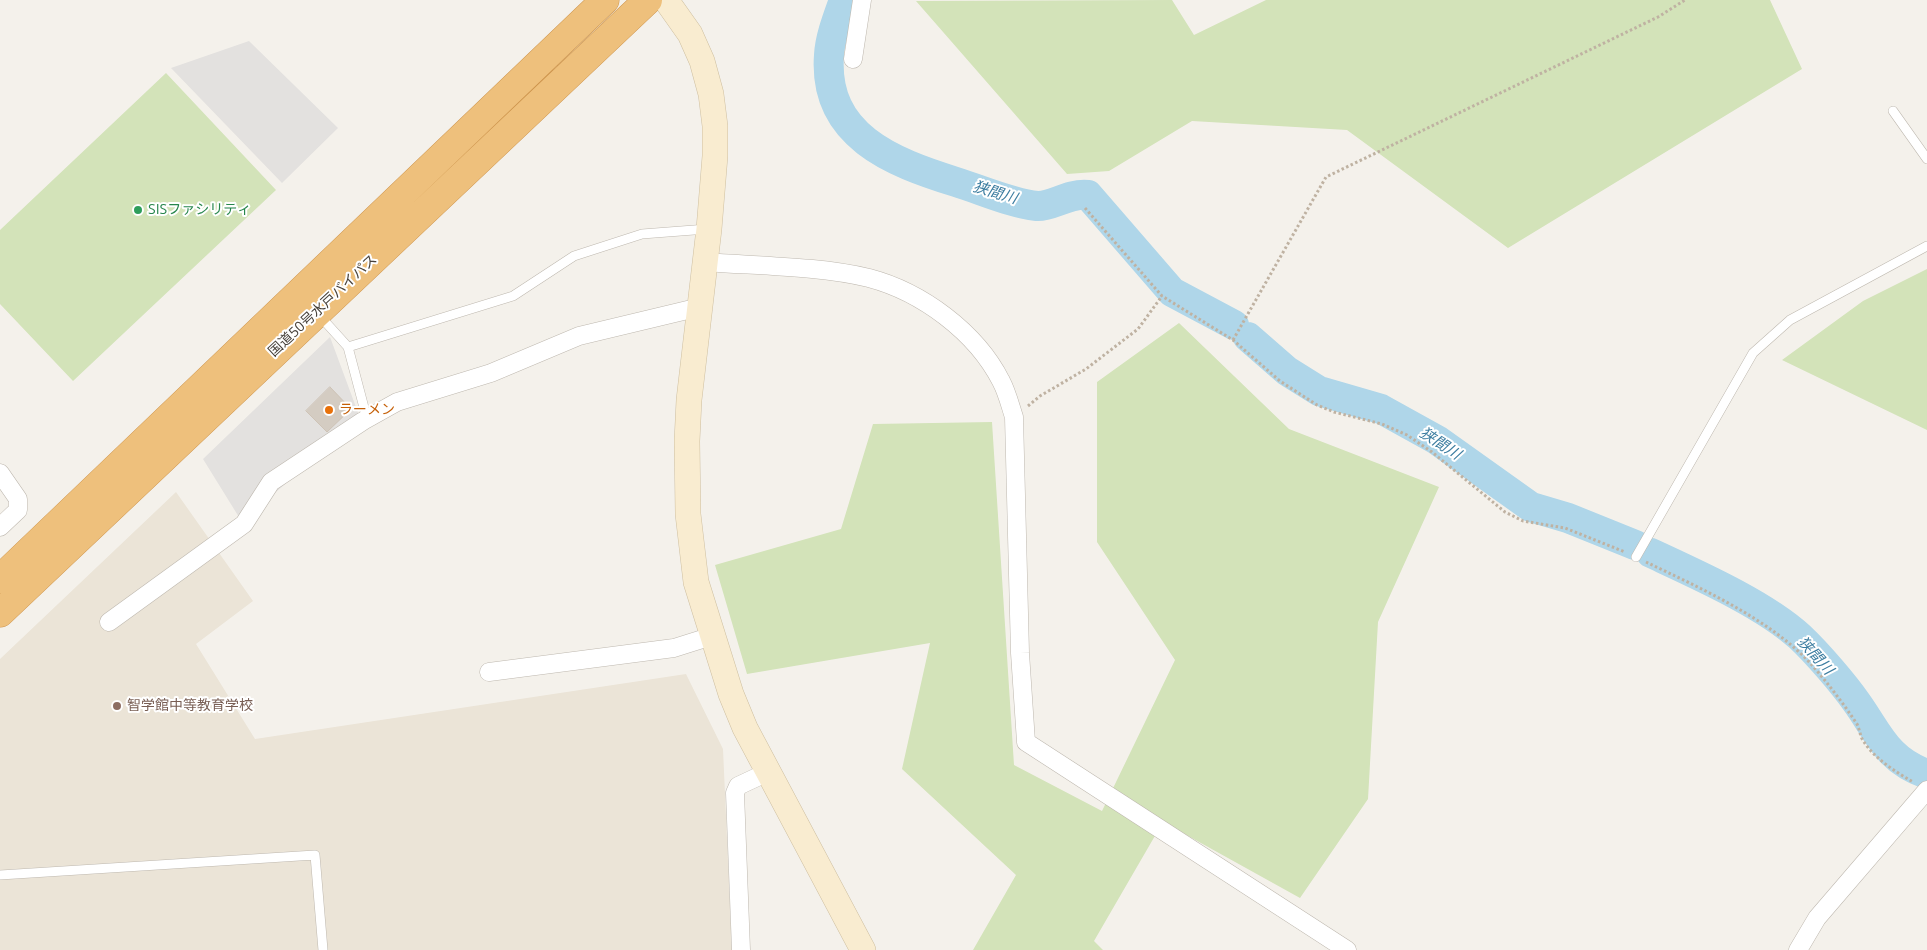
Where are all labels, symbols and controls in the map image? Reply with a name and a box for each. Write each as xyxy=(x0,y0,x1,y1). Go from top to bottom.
water label: 狭間川 xyxy=(971,178,1019,208)
place label: SISファシリティ xyxy=(148,202,251,218)
marker: SISファシリティ xyxy=(132,204,144,216)
street label: 国道50号水戸バイパス xyxy=(265,251,381,361)
place label: ラーメン xyxy=(339,402,395,418)
marker: ラーメン xyxy=(323,404,335,416)
water label: 狭間川 xyxy=(1416,424,1464,464)
water label: 狭間川 xyxy=(1793,633,1837,679)
place label: 智学館中等教育学校 xyxy=(127,698,253,714)
marker: 智学館中等教育学校 xyxy=(111,700,123,712)

